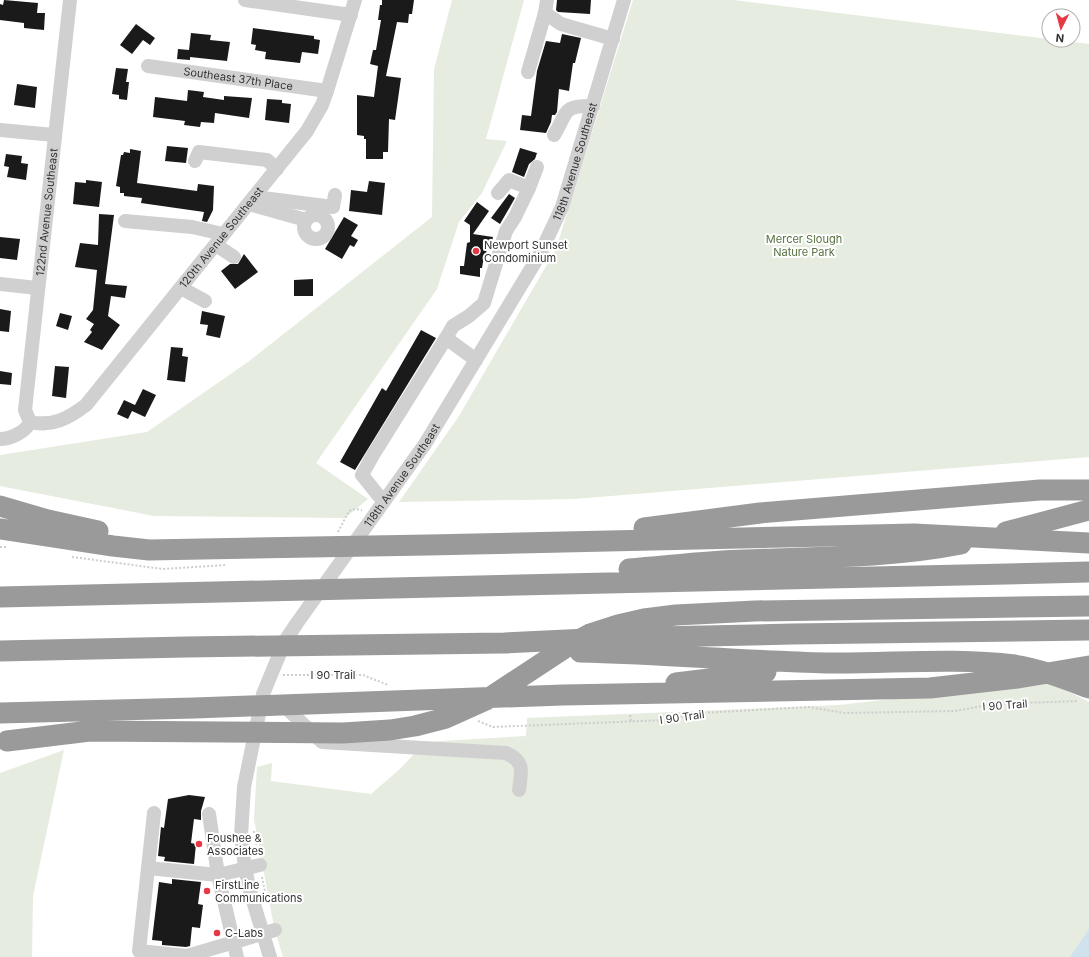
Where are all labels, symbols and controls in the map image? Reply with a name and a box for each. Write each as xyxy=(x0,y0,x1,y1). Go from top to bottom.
north arrow xyxy=(1041,8,1081,48)
text: N xyxy=(1055,31,1065,45)
street label: Southeast 37th Place xyxy=(182,64,294,93)
street label: 118th Avenue Southeast xyxy=(550,100,600,223)
street label: 122nd Avenue Southeast xyxy=(33,147,61,277)
street label: 120th Avenue Southeast xyxy=(176,184,266,291)
park label: Mercer Slough Nature Park xyxy=(766,232,842,259)
place label: Newport Sunset Condominium xyxy=(484,238,568,265)
marker: Newport Sunset Condominium xyxy=(471,246,481,256)
street label: 118th Avenue Southeast xyxy=(361,421,443,530)
street label: I 90 Trail xyxy=(310,668,356,682)
street label: I 90 Trail xyxy=(982,696,1028,714)
street label: I 90 Trail xyxy=(659,707,705,727)
place label: Foushee & Associates xyxy=(207,831,264,858)
marker: Foushee & Associates xyxy=(194,839,204,849)
place label: FirstLine Communications xyxy=(215,878,302,905)
marker: FirstLine Communications xyxy=(202,886,212,896)
place label: C-Labs xyxy=(225,926,263,940)
marker: C-Labs xyxy=(212,928,222,938)

